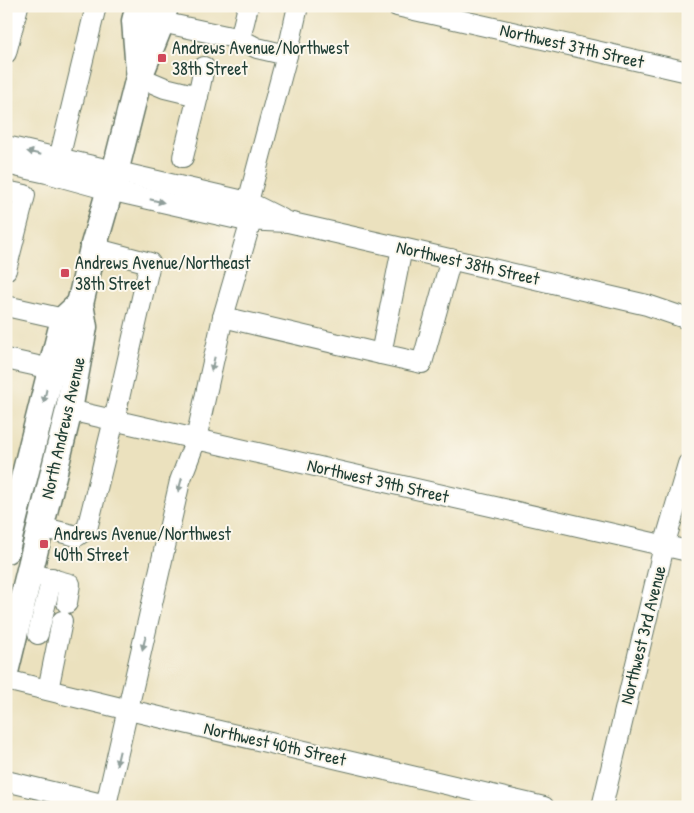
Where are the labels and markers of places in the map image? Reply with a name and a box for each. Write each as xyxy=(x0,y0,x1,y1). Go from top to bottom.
place label: Andrews Avenue/Northwest 38th Street xyxy=(172,35,350,81)
marker: Andrews Avenue/Northwest 38th Street xyxy=(156,52,168,64)
place label: Andrews Avenue/Northeast 38th Street xyxy=(75,250,251,296)
marker: Andrews Avenue/Northeast 38th Street xyxy=(59,267,71,279)
place label: Andrews Avenue/Northwest 40th Street xyxy=(54,521,232,567)
marker: Andrews Avenue/Northwest 40th Street xyxy=(38,538,50,550)

